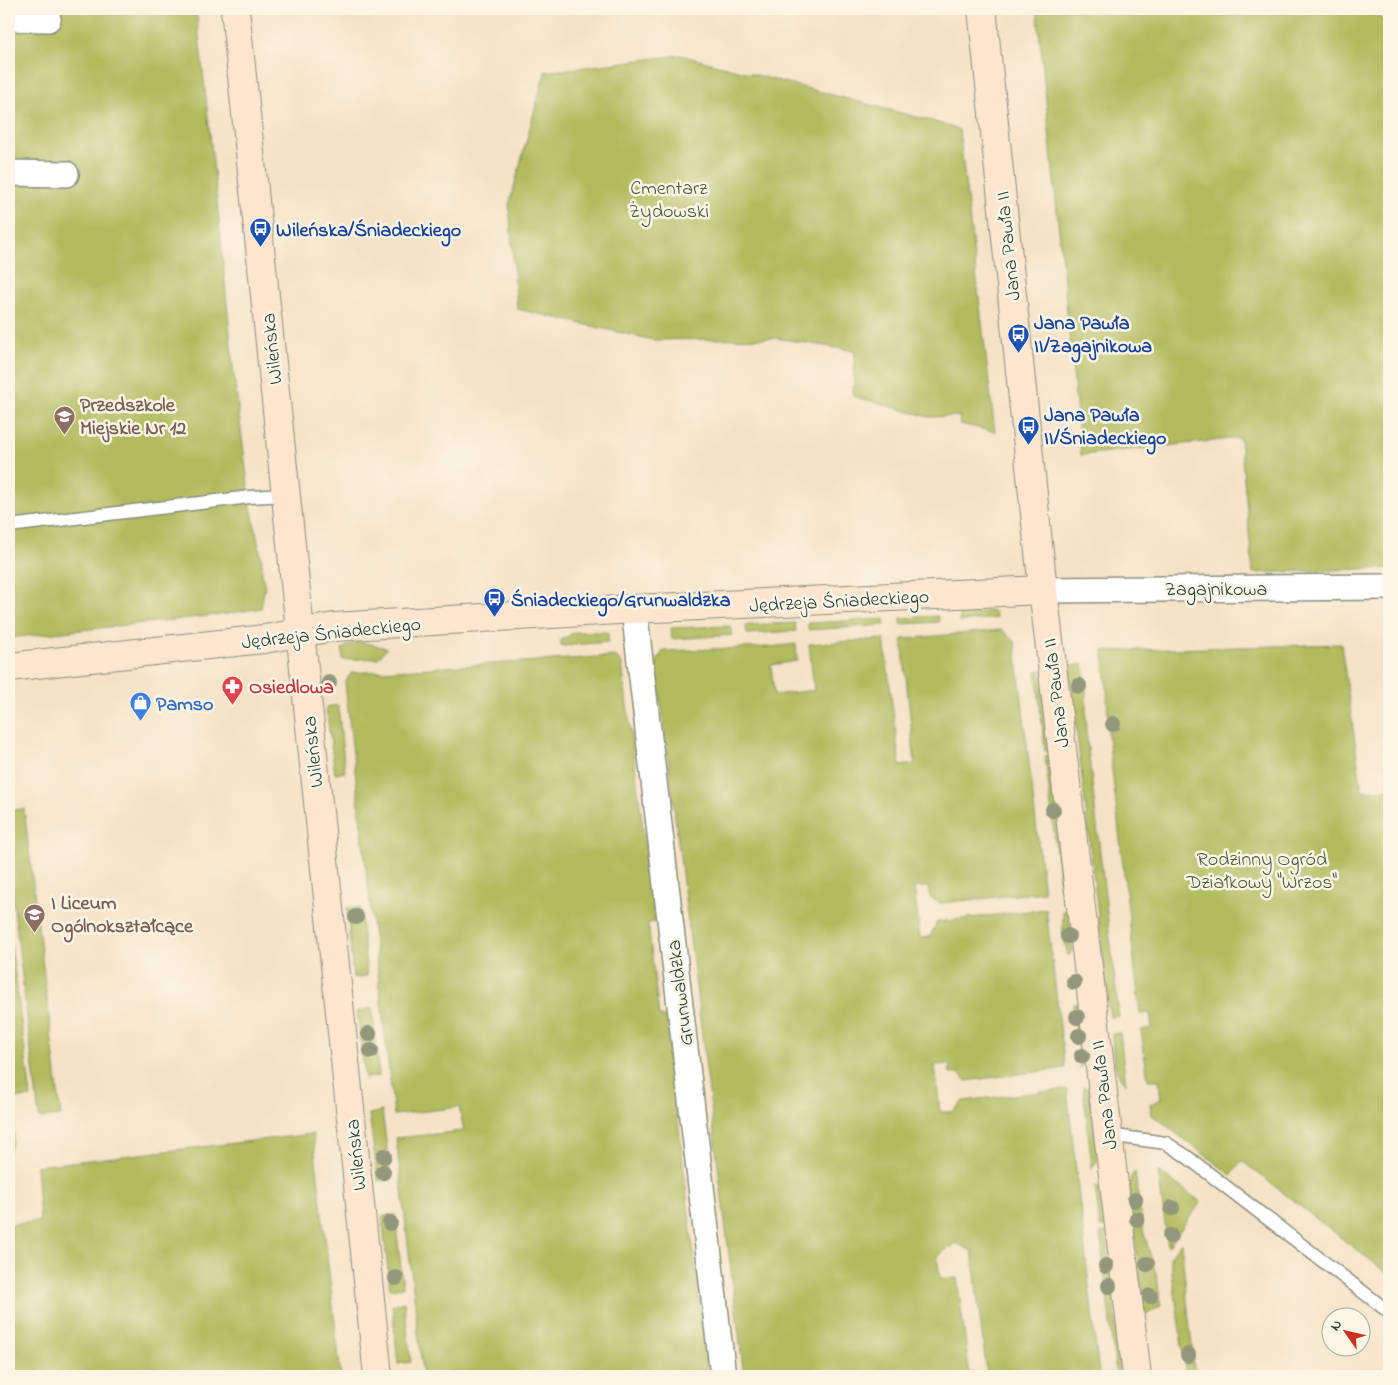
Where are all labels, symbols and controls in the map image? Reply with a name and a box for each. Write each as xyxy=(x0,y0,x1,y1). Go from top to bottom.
park label: Cmentarz Żydowski xyxy=(629,175,709,227)
street label: Jana Pawła II xyxy=(989,190,1030,302)
bus stop icon: Wileńska/Śniadeckiego xyxy=(248,217,272,248)
place label: Wileńska/Śniadeckiego xyxy=(276,217,461,247)
place label: Jana Pawła II/Zagajnikowa xyxy=(1034,310,1152,363)
street label: Wileńska xyxy=(255,311,292,386)
bus stop icon: Jana Pawła II/Zagajnikowa xyxy=(1006,322,1030,353)
place label: Przedszkole Miejskie Nr 12 xyxy=(80,392,186,444)
place label: Jana Pawła II/Śniadeckiego xyxy=(1044,402,1167,455)
school or university icon: Przedszkole Miejskie Nr 12 xyxy=(52,404,76,435)
bus stop icon: Jana Pawła II/Śniadeckiego xyxy=(1016,414,1040,445)
street label: Zagajnikowa xyxy=(1165,576,1267,606)
street label: Jędrzeja Śniadeckiego xyxy=(748,583,930,623)
bus stop icon: Śniadeckiego/Grunwaldzka xyxy=(483,587,507,618)
place label: Śniadeckiego/Grunwaldzka xyxy=(511,587,731,617)
street label: Jędrzeja Śniadeckiego xyxy=(240,611,422,659)
street label: Jana Pawła II xyxy=(1036,636,1079,749)
pharmacy icon: Osiedlowa xyxy=(221,674,245,705)
place label: Osiedlowa xyxy=(249,674,334,703)
shop icon: Pamso xyxy=(128,691,152,722)
place label: Pamso xyxy=(156,691,213,720)
street label: Wileńska xyxy=(296,714,333,789)
park label: Rodzinny Ogród Działkowy "Wrzos" xyxy=(1186,846,1338,898)
place label: I Liceum Ogólnokształcące xyxy=(51,890,194,943)
school or university icon: I Liceum Ogólnokształcące xyxy=(23,902,47,933)
street label: Grunwaldzka xyxy=(661,938,702,1047)
street label: Jana Pawła II xyxy=(1084,1038,1127,1151)
street label: Wileńska xyxy=(339,1117,376,1192)
north arrow xyxy=(1320,1308,1370,1358)
text: N xyxy=(1325,1316,1348,1335)

